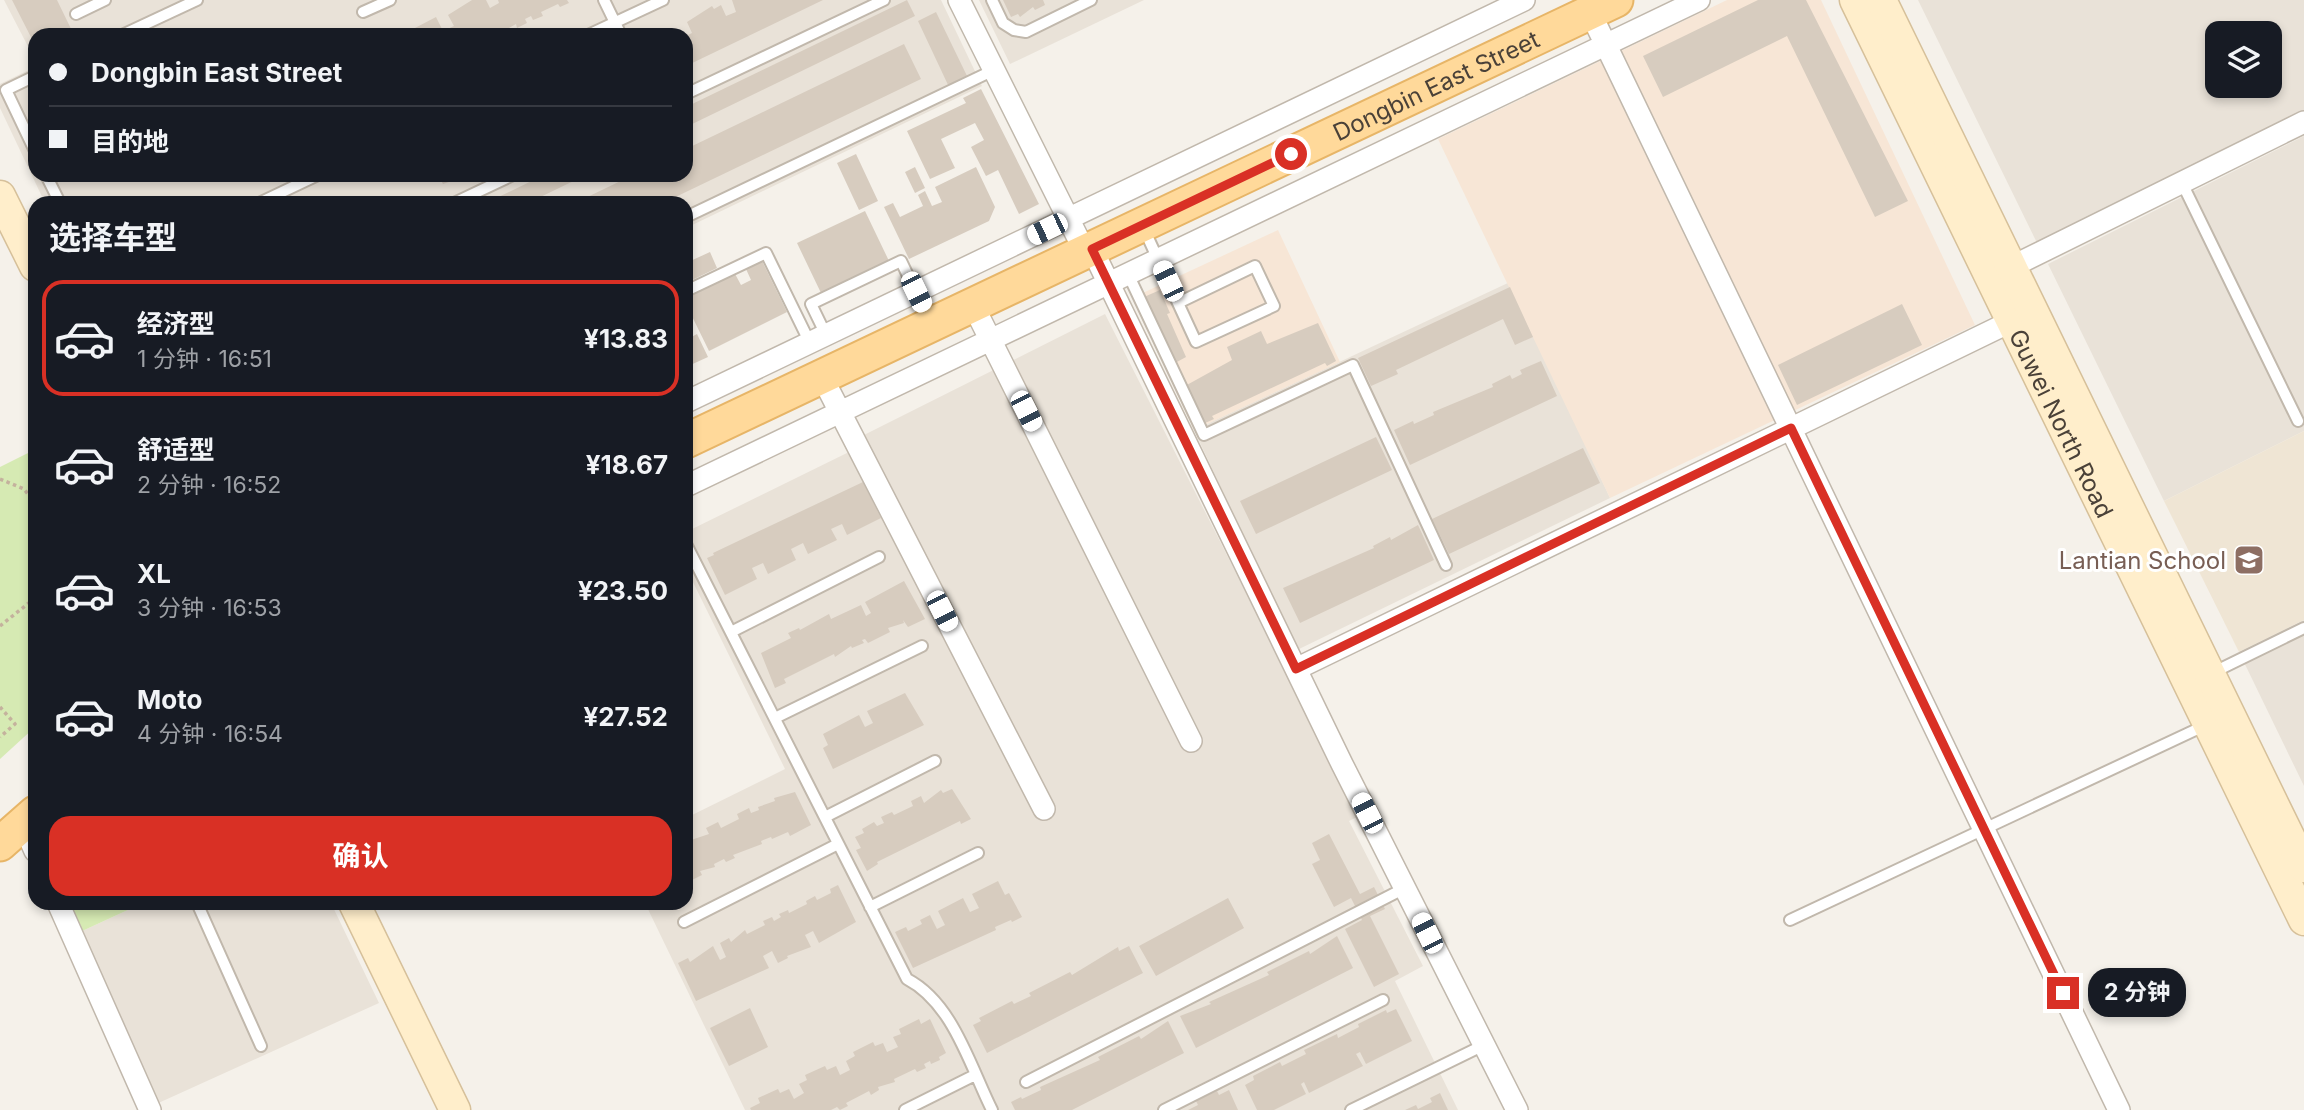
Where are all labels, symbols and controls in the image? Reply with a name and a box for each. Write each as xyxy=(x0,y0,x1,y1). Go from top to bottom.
map controls xyxy=(2205,21,2282,98)
button: layers xyxy=(2205,21,2282,98)
street label: Dongbin East Street xyxy=(1328,24,1544,147)
text: Dongbin East Street xyxy=(91,57,342,88)
text: 目的地 xyxy=(91,126,169,157)
route start xyxy=(1275,138,1307,170)
car xyxy=(1024,210,1071,248)
text: 选择车型 xyxy=(49,218,177,257)
car xyxy=(1150,258,1187,304)
car xyxy=(898,269,935,315)
icon: car xyxy=(53,307,116,370)
text: 经济型 xyxy=(137,308,215,339)
text: ¥13.83 xyxy=(584,323,668,354)
street label: Guwei North Road xyxy=(2003,324,2120,522)
text: 1 分钟 · 16:51 xyxy=(137,345,272,373)
car xyxy=(1008,388,1045,434)
icon: car xyxy=(53,433,116,496)
text: 舒适型 xyxy=(137,434,215,465)
text: ¥18.67 xyxy=(586,449,668,480)
text: 2 分钟 · 16:52 xyxy=(137,471,281,499)
school or university icon: Lantian School xyxy=(2232,543,2266,577)
place label: Lantian School xyxy=(2059,546,2226,575)
text: XL xyxy=(137,558,171,589)
icon: car xyxy=(53,559,116,622)
text: ¥23.50 xyxy=(578,575,668,606)
car xyxy=(924,588,961,634)
text: 3 分钟 · 16:53 xyxy=(137,594,282,622)
text: Moto xyxy=(137,684,202,715)
icon: car xyxy=(53,685,116,748)
text: ¥27.52 xyxy=(583,701,668,732)
text: 4 分钟 · 16:54 xyxy=(137,720,283,748)
car xyxy=(1349,790,1386,836)
button: 确认 xyxy=(49,816,672,896)
car xyxy=(1409,910,1446,956)
callout: 2 分钟 xyxy=(2088,968,2186,1018)
route end xyxy=(2047,977,2079,1009)
text: 2 分钟 xyxy=(2104,978,2170,1006)

